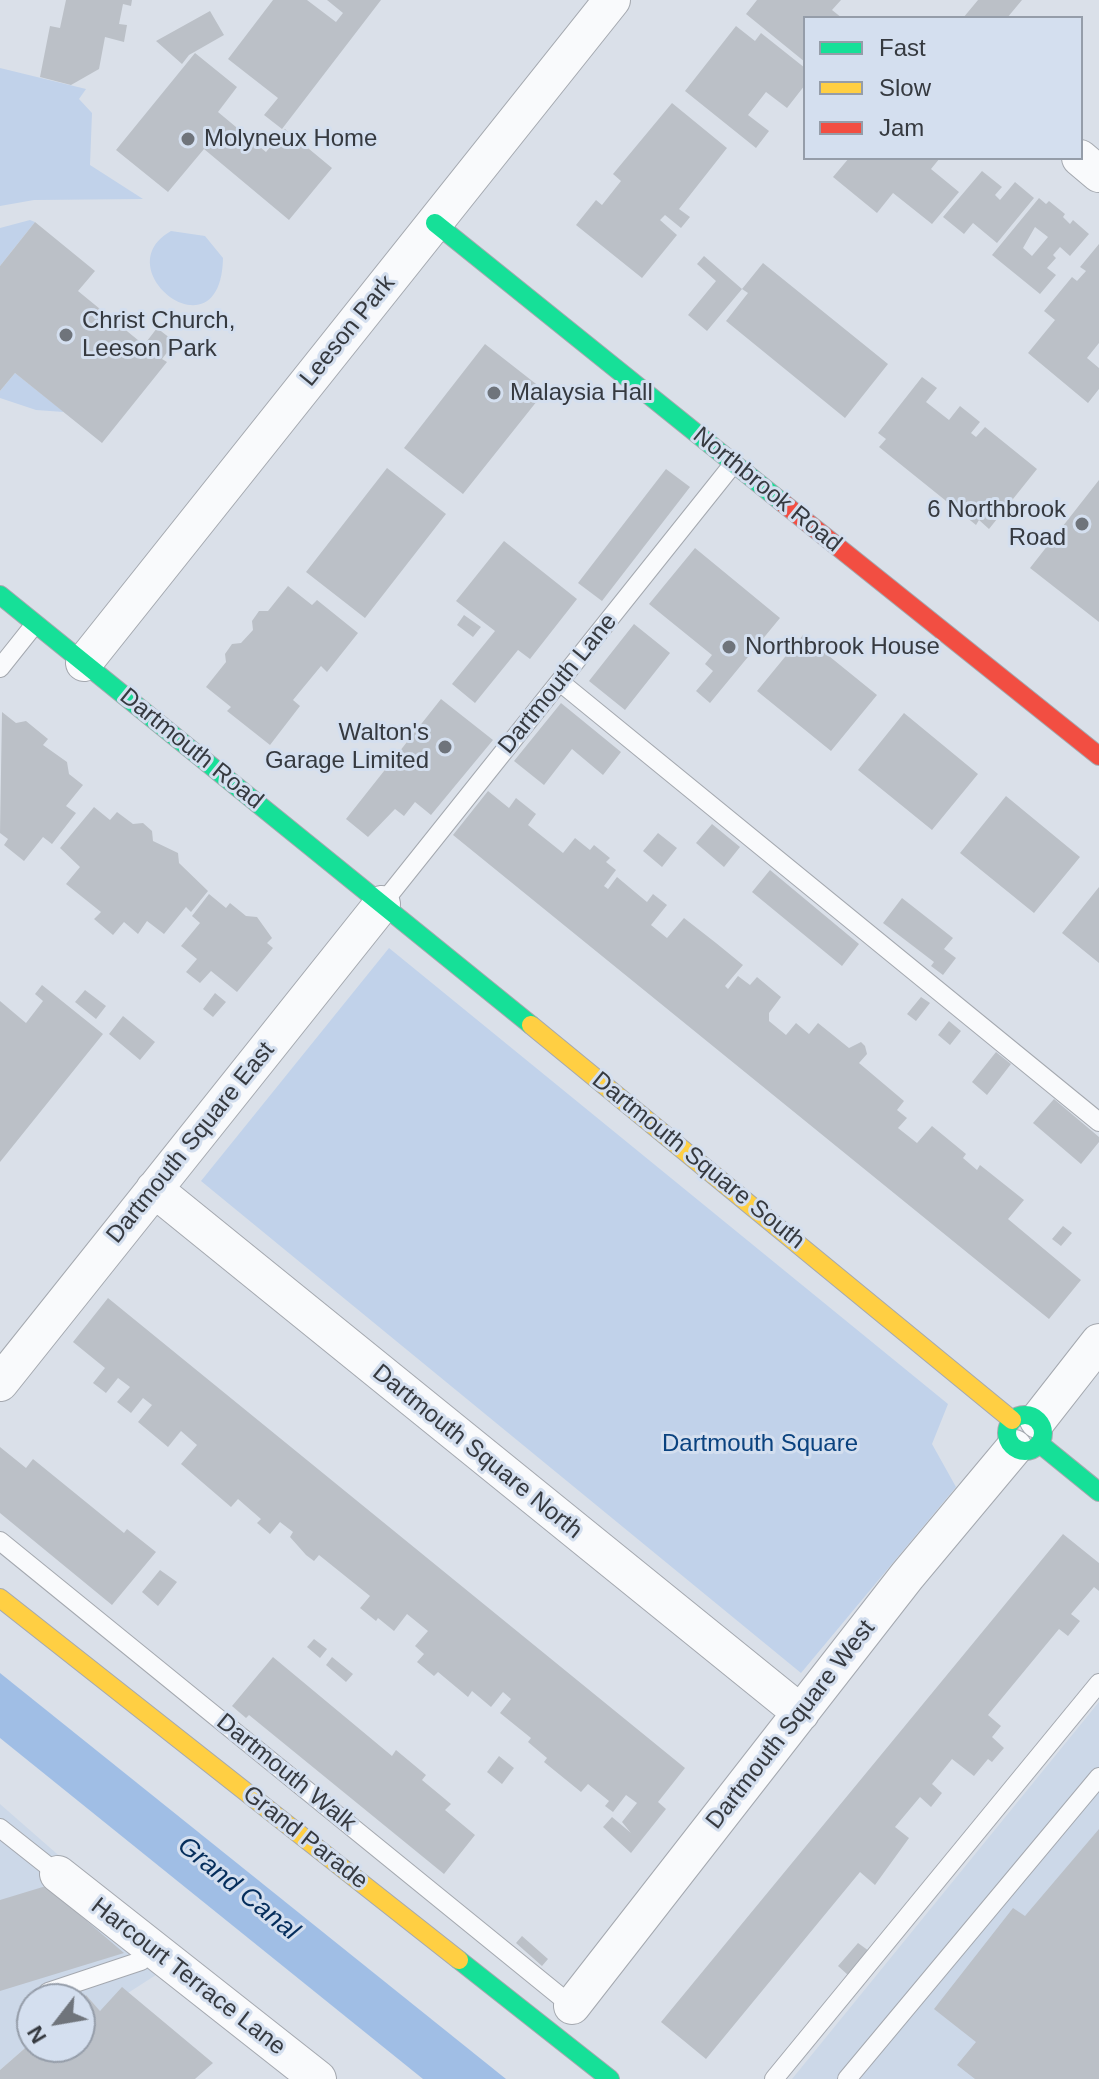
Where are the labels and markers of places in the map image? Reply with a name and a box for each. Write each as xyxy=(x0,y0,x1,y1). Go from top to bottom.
place label: Molyneux Home xyxy=(204,125,377,153)
marker: Molyneux Home xyxy=(179,130,197,148)
place label: Christ Church, Leeson Park xyxy=(82,307,235,363)
marker: Christ Church, Leeson Park xyxy=(57,326,75,344)
place label: Malaysia Hall xyxy=(510,379,653,407)
marker: Malaysia Hall xyxy=(485,384,503,402)
place label: 6 Northbrook Road xyxy=(927,496,1066,552)
marker: 6 Northbrook Road xyxy=(1073,515,1091,533)
place label: Northbrook House xyxy=(745,633,940,661)
marker: Northbrook House xyxy=(720,638,738,656)
place label: Walton's Garage Limited xyxy=(265,719,429,775)
marker: Walton's Garage Limited xyxy=(436,738,454,756)

